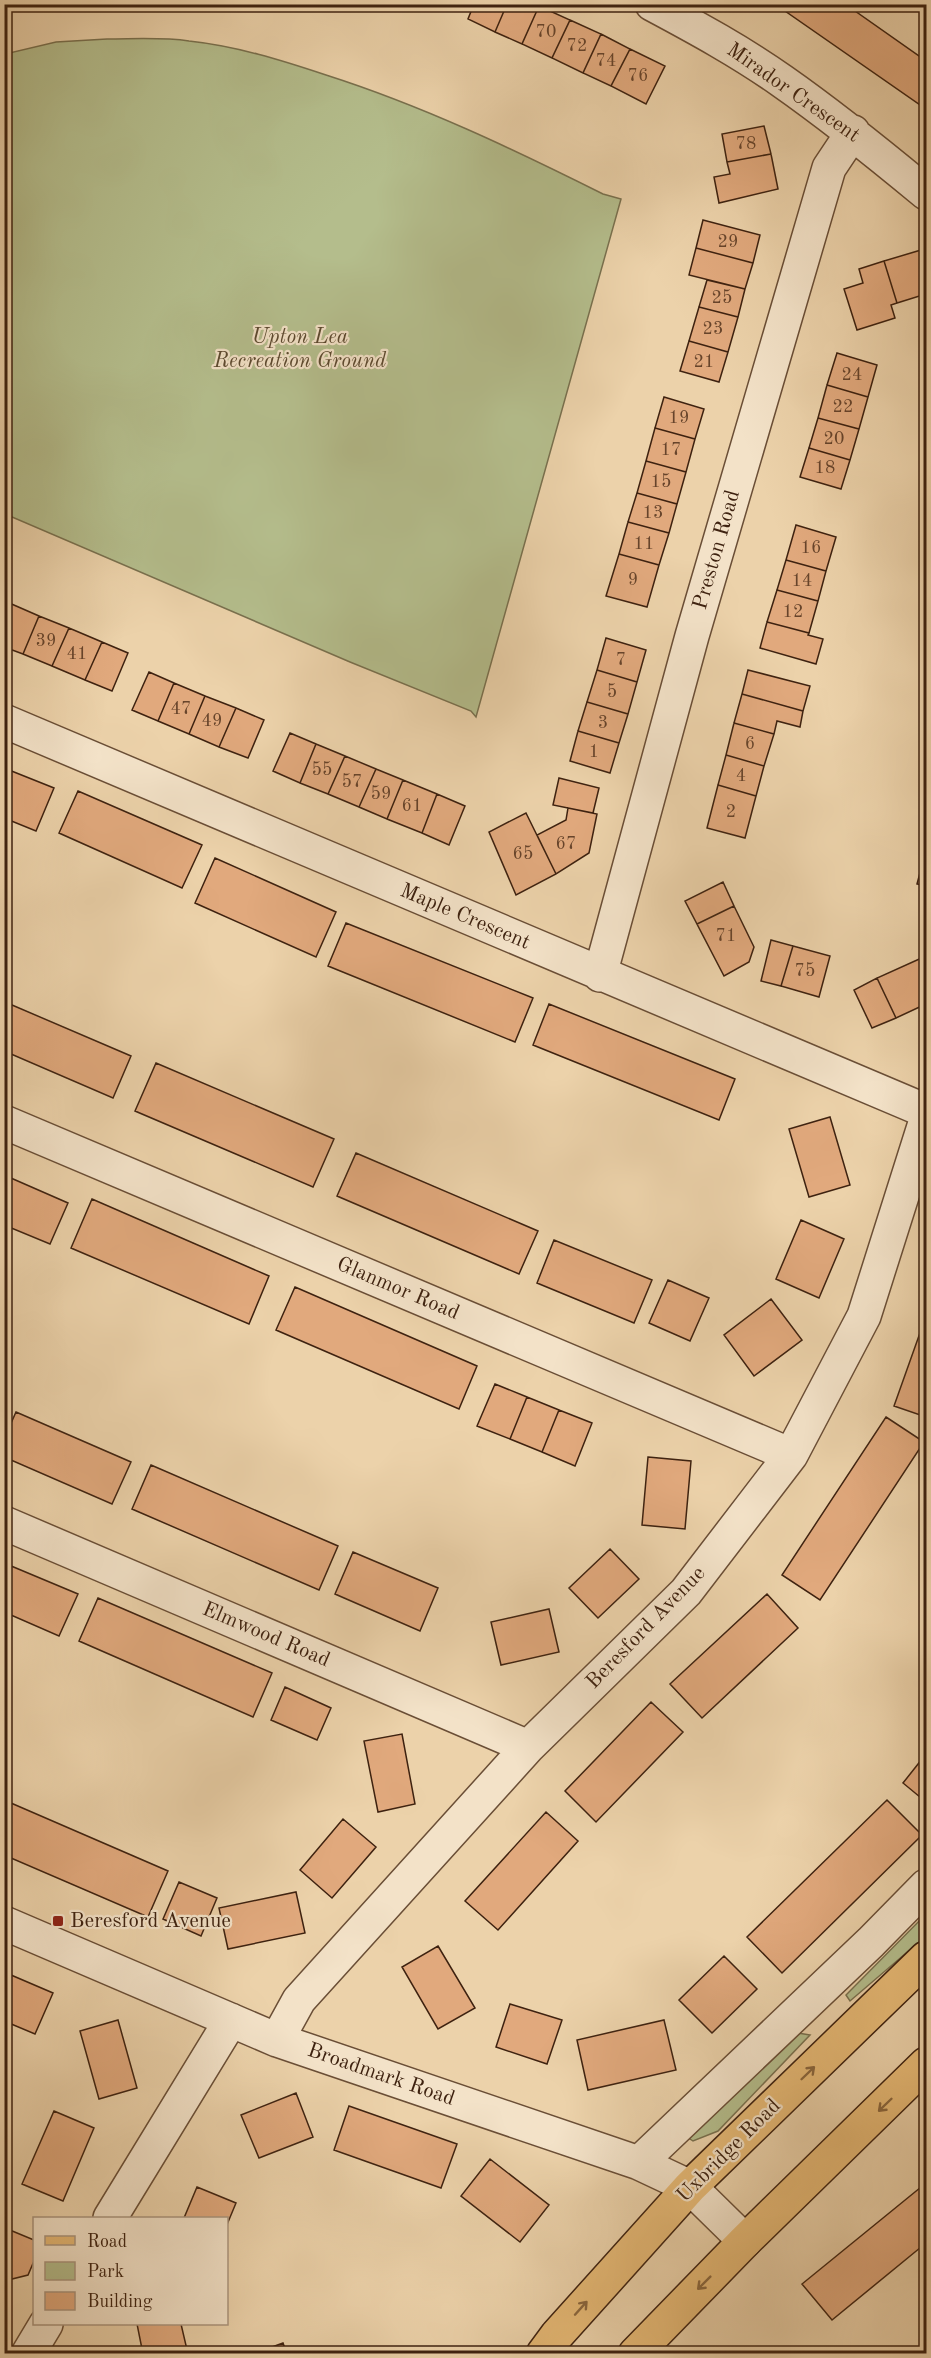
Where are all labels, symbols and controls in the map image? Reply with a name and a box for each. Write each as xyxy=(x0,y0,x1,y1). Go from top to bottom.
house number: 70 xyxy=(536,23,556,41)
house number: 72 xyxy=(567,37,587,55)
street label: Mirador Crescent xyxy=(723,39,863,147)
house number: 74 xyxy=(596,52,616,70)
house number: 76 xyxy=(628,67,648,85)
house number: 78 xyxy=(736,135,756,153)
house number: 29 xyxy=(718,233,738,251)
house number: 25 xyxy=(712,289,732,307)
house number: 23 xyxy=(703,320,723,338)
park label: Upton Lea Recreation Ground xyxy=(213,327,387,372)
house number: 21 xyxy=(694,353,714,371)
house number: 24 xyxy=(842,366,862,384)
house number: 22 xyxy=(833,398,853,416)
house number: 19 xyxy=(669,409,689,427)
house number: 20 xyxy=(824,430,844,448)
house number: 17 xyxy=(661,441,681,459)
house number: 18 xyxy=(815,459,835,477)
house number: 15 xyxy=(651,473,671,491)
street label: Preston Road xyxy=(690,488,744,612)
house number: 13 xyxy=(643,504,663,522)
house number: 11 xyxy=(634,535,654,553)
house number: 16 xyxy=(801,539,821,557)
house number: 9 xyxy=(628,571,638,589)
house number: 14 xyxy=(792,572,812,590)
house number: 12 xyxy=(783,603,803,621)
house number: 39 xyxy=(36,632,56,650)
house number: 41 xyxy=(67,645,87,663)
house number: 7 xyxy=(616,651,626,669)
house number: 5 xyxy=(607,683,617,701)
house number: 47 xyxy=(171,700,191,718)
house number: 49 xyxy=(202,712,222,730)
house number: 3 xyxy=(598,714,608,732)
house number: 6 xyxy=(745,735,755,753)
house number: 1 xyxy=(589,743,599,761)
house number: 55 xyxy=(312,761,332,779)
house number: 4 xyxy=(736,767,746,785)
house number: 57 xyxy=(342,773,362,791)
house number: 59 xyxy=(371,785,391,803)
house number: 61 xyxy=(402,797,422,815)
house number: 2 xyxy=(726,803,736,821)
house number: 67 xyxy=(556,835,576,853)
house number: 65 xyxy=(513,845,533,863)
street label: Maple Crescent xyxy=(397,880,533,954)
house number: 71 xyxy=(716,927,736,945)
house number: 75 xyxy=(795,962,815,980)
street label: Glanmor Road xyxy=(334,1254,462,1324)
street label: Beresford Avenue xyxy=(583,1563,709,1693)
street label: Elmwood Road xyxy=(199,1599,333,1671)
place label: Beresford Avenue xyxy=(70,1911,231,1932)
marker: Beresford Avenue xyxy=(51,1914,65,1928)
street label: Broadmark Road xyxy=(305,2040,457,2110)
one-way arrow xyxy=(800,2066,815,2081)
street label: Uxbridge Road xyxy=(673,2095,785,2207)
one-way arrow xyxy=(877,2098,892,2112)
legend xyxy=(33,2217,228,2325)
text: Road xyxy=(87,2233,127,2251)
text: Park xyxy=(87,2263,124,2281)
one-way arrow xyxy=(696,2275,711,2290)
text: Building xyxy=(87,2293,153,2311)
one-way arrow xyxy=(574,2301,588,2316)

